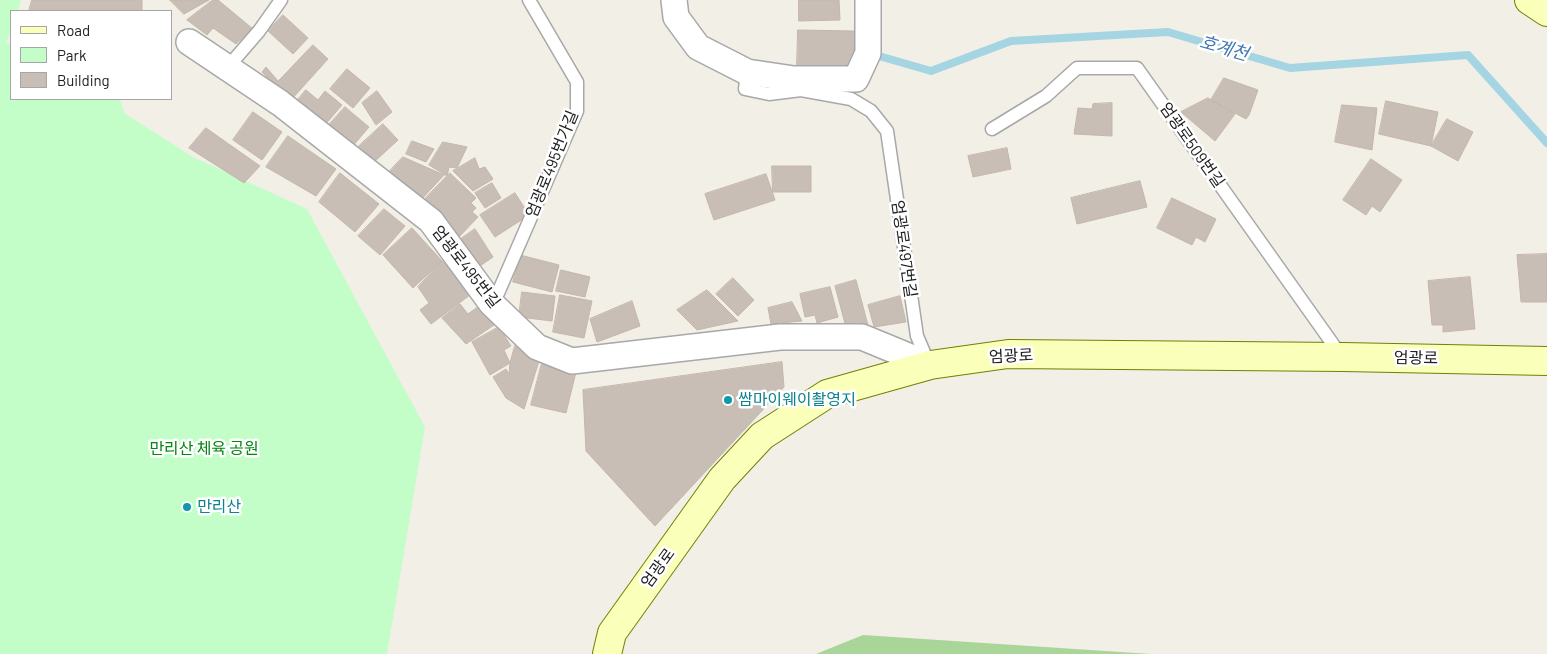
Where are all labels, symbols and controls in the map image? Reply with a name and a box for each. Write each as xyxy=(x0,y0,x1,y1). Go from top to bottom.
legend xyxy=(10,10,172,100)
text: Road xyxy=(57,21,90,39)
water label: 호계천 xyxy=(1197,31,1251,65)
text: Park xyxy=(57,46,86,64)
text: Building xyxy=(57,71,110,89)
street label: 엄광로509번길 xyxy=(1156,99,1228,191)
street label: 엄광로495번가길 xyxy=(522,108,582,220)
street label: 엄광로497번길 xyxy=(888,199,920,299)
street label: 엄광로495번길 xyxy=(428,222,504,312)
street label: 엄광로 xyxy=(988,345,1034,367)
street label: 엄광로 xyxy=(1394,348,1438,368)
place label: 쌈마이웨이촬영지 xyxy=(738,390,856,410)
marker: 쌈마이웨이촬영지 xyxy=(722,394,734,406)
park label: 만리산 체육 공원 xyxy=(149,439,259,459)
place label: 만리산 xyxy=(197,497,241,517)
marker: 만리산 xyxy=(181,501,193,513)
street label: 엄광로 xyxy=(637,544,679,592)

